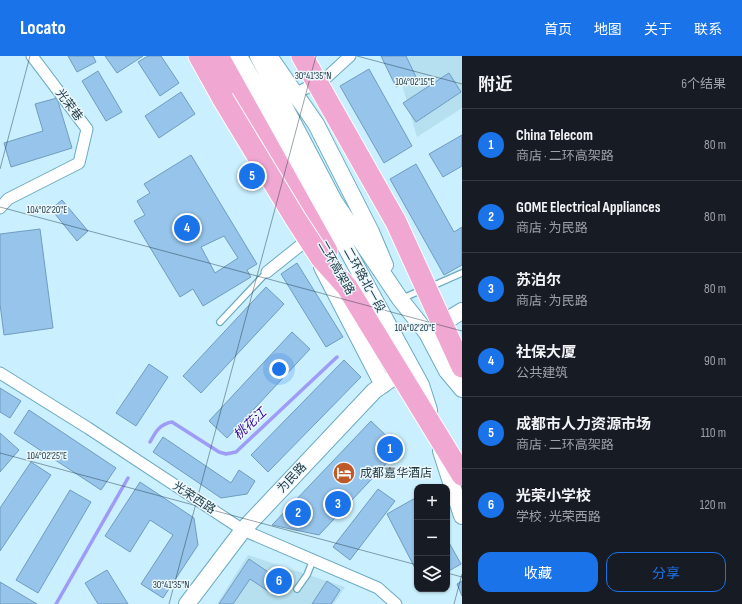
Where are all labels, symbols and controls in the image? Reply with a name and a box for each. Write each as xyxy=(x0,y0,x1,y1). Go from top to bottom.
text: Locato xyxy=(20,17,66,40)
text: 首页 xyxy=(544,21,572,38)
text: 地图 xyxy=(594,21,622,38)
text: 关于 xyxy=(644,21,672,38)
text: 联系 xyxy=(694,21,722,38)
text: 30°41'35"N xyxy=(295,70,331,82)
text: 附近 xyxy=(478,75,512,95)
text: 104°02'15"E xyxy=(395,76,435,88)
text: 6个结果 xyxy=(681,76,726,92)
street label: 光荣巷 xyxy=(52,86,86,124)
text: China Telecom xyxy=(516,126,593,145)
text: 1 xyxy=(488,137,494,153)
text: 80 m xyxy=(704,137,726,153)
text: 商店 · 二环高架路 xyxy=(516,148,614,164)
pin: 5 xyxy=(239,161,265,191)
text: GOME Electrical Appliances xyxy=(516,198,660,217)
text: 104°02'20"E xyxy=(27,204,67,216)
text: 2 xyxy=(488,209,494,225)
text: 80 m xyxy=(704,209,726,225)
pin: 4 xyxy=(174,213,200,243)
text: 商店 · 为民路 xyxy=(516,220,588,236)
street label: 二环高架路 xyxy=(315,238,357,298)
street label: 二环路北一段 xyxy=(340,245,388,315)
text: 苏泊尔 xyxy=(516,271,561,290)
text: 3 xyxy=(488,281,494,297)
text: 80 m xyxy=(704,281,726,297)
text: 商店 · 为民路 xyxy=(516,293,588,309)
text: 104°02'20"E xyxy=(395,322,435,334)
text: 社保大厦 xyxy=(516,343,576,362)
text: 4 xyxy=(488,353,494,369)
text: 90 m xyxy=(704,353,726,369)
your location xyxy=(269,359,289,379)
text: 公共建筑 xyxy=(516,365,568,381)
water label: 桃花江 xyxy=(230,403,271,443)
text: 成都市人力资源市场 xyxy=(516,415,651,434)
text: 5 xyxy=(488,425,494,441)
text: 110 m xyxy=(701,425,726,441)
pin: 1 xyxy=(377,434,403,464)
text: 商店 · 二环高架路 xyxy=(516,437,614,453)
text: 104°02'25"E xyxy=(27,450,67,462)
street label: 为民路 xyxy=(274,460,310,496)
hotel icon: 成都嘉华酒店 xyxy=(331,460,357,486)
place label: 成都嘉华酒店 xyxy=(360,466,432,481)
street label: 光荣西路 xyxy=(170,479,218,517)
map controls xyxy=(414,484,450,592)
button: + xyxy=(414,484,450,520)
text: 光荣小学校 xyxy=(516,487,591,506)
pin: 3 xyxy=(325,489,351,519)
text: 6 xyxy=(488,497,494,513)
text: 120 m xyxy=(700,497,726,513)
pin: 2 xyxy=(285,498,311,528)
text: 学校 · 光荣西路 xyxy=(516,509,601,525)
button: − xyxy=(414,520,450,556)
button: 收藏 xyxy=(478,552,598,592)
button: 分享 xyxy=(606,552,726,592)
button: layers xyxy=(414,556,450,592)
pin: 6 xyxy=(266,566,292,596)
text: 30°41'35"N xyxy=(153,579,189,591)

